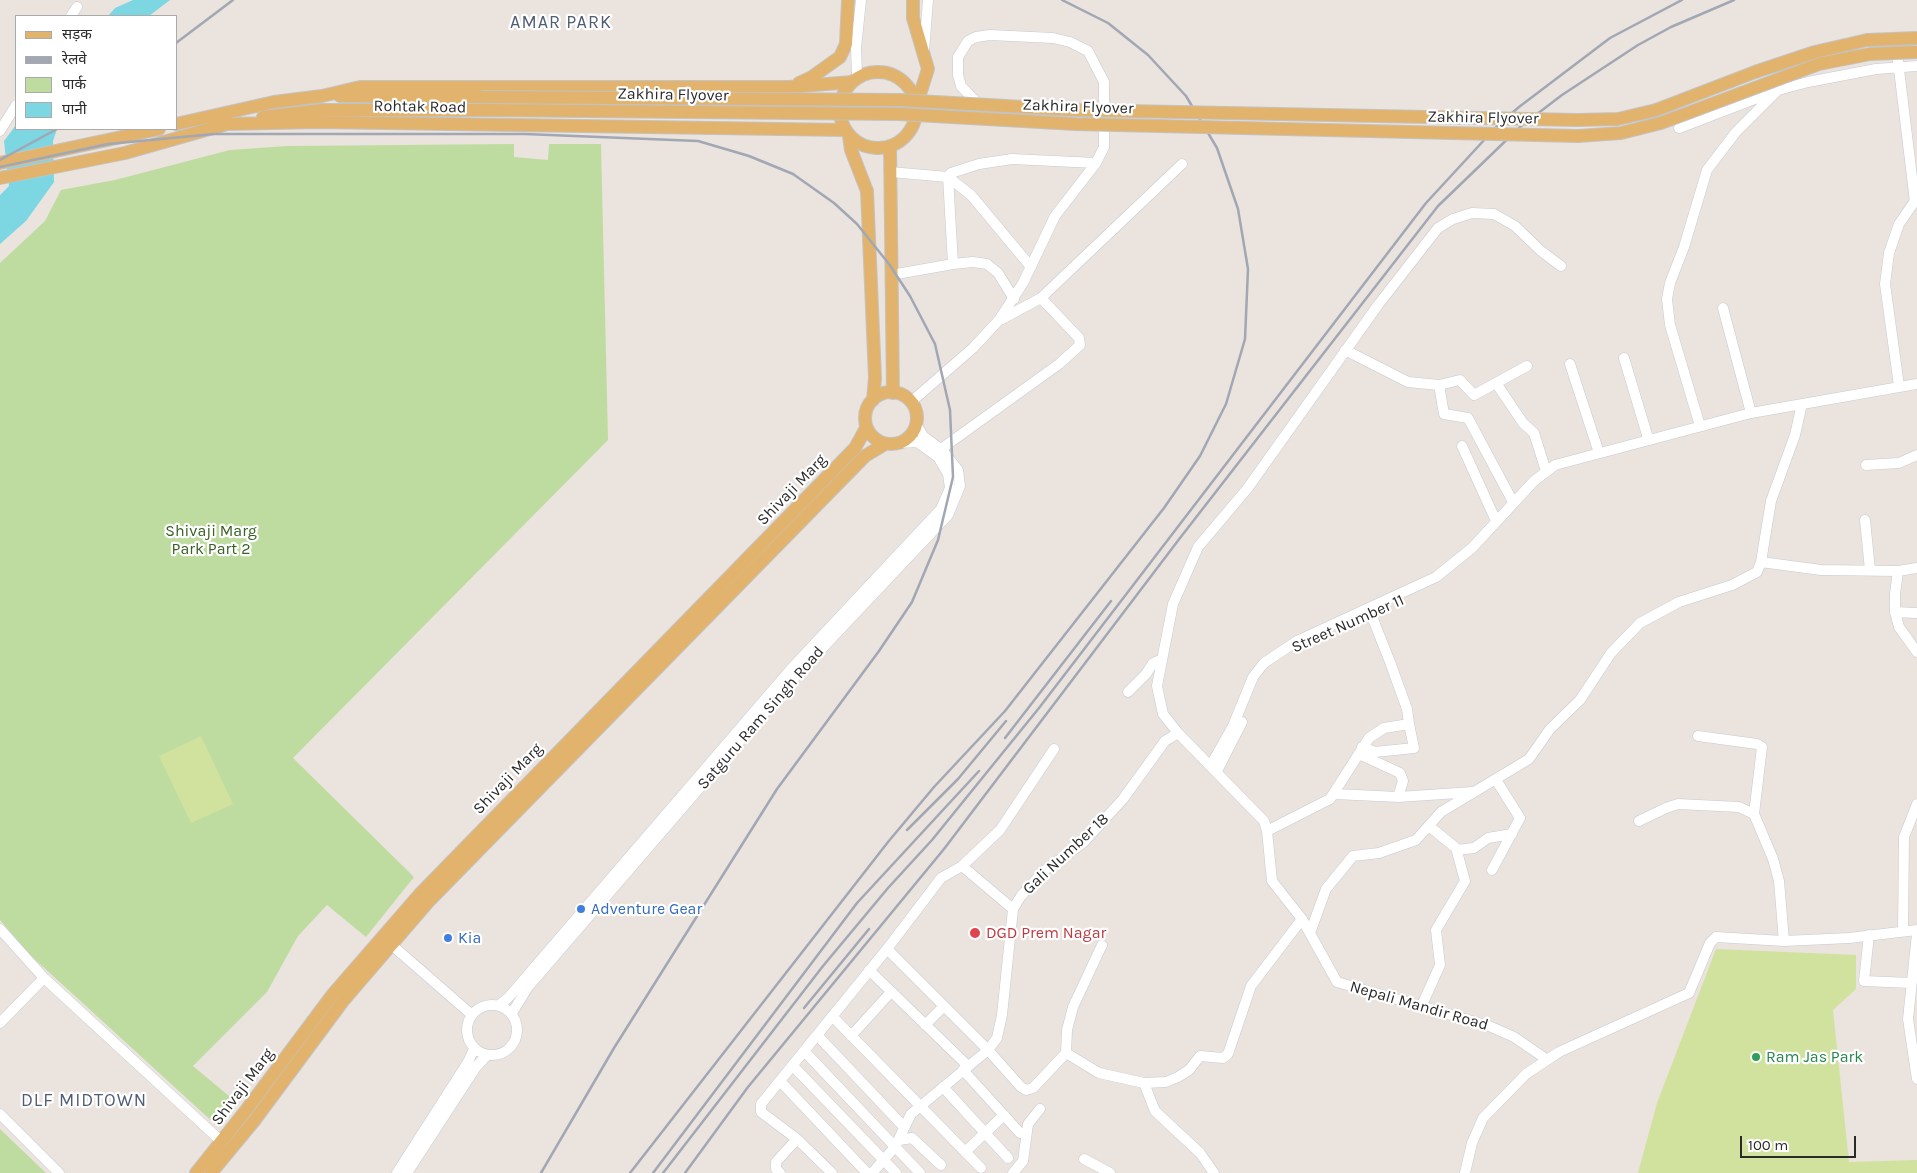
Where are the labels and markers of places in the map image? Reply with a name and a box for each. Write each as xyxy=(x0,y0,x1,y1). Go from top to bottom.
place label: Adventure Gear xyxy=(591,899,702,919)
marker: Adventure Gear xyxy=(575,903,587,915)
place label: DGD Prem Nagar xyxy=(986,923,1106,943)
marker: DGD Prem Nagar xyxy=(968,926,982,940)
place label: Kia xyxy=(458,928,481,948)
marker: Kia xyxy=(442,932,454,944)
place label: Ram Jas Park xyxy=(1766,1047,1863,1067)
marker: Ram Jas Park xyxy=(1750,1051,1762,1063)

